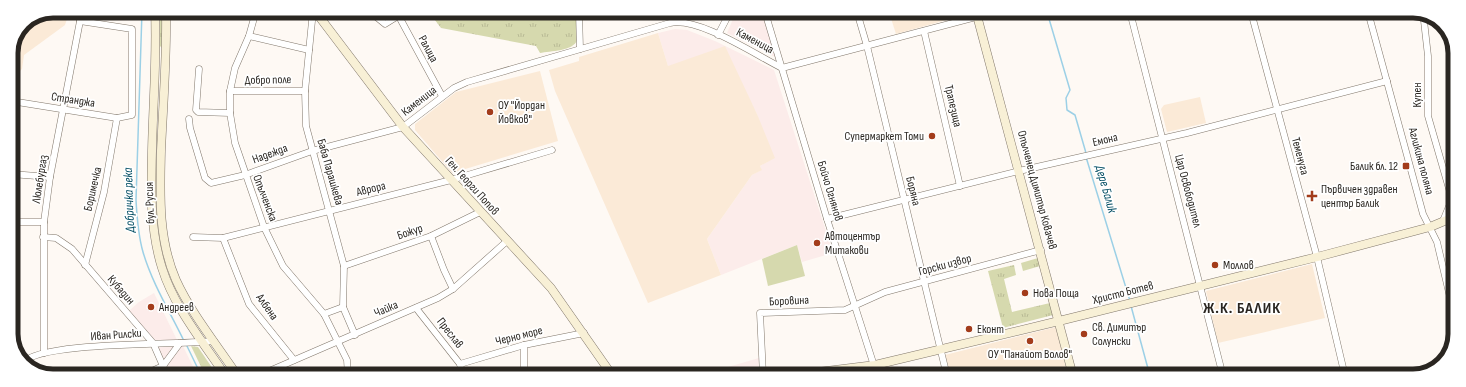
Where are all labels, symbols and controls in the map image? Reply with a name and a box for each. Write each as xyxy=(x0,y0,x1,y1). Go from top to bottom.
street label: Каменица xyxy=(734,25,777,57)
street label: Ралица xyxy=(415,33,441,65)
street label: Добро поле xyxy=(244,72,292,88)
street label: Каменица xyxy=(398,82,440,119)
street label: Купен xyxy=(1410,83,1425,107)
street label: Трапезица xyxy=(941,84,965,129)
street label: Странджа xyxy=(50,89,96,111)
place label: ОУ "Йордан Йовков" xyxy=(498,98,545,127)
marker: ОУ "Йордан Йовков" xyxy=(485,107,495,117)
street label: Агликина поляна xyxy=(1405,125,1437,197)
place label: Супермаркет Томи xyxy=(844,129,924,144)
street label: Опълченец Димитър Ковачев xyxy=(1014,129,1060,251)
street label: Емона xyxy=(1091,130,1119,150)
marker: Супермаркет Томи xyxy=(927,131,937,141)
street label: Теменуга xyxy=(1288,136,1312,177)
street label: Баба Парашкева xyxy=(313,137,347,207)
street label: Надежда xyxy=(250,141,290,167)
street label: Цар Освободител xyxy=(1171,153,1205,230)
street label: Люлебургаз xyxy=(29,154,51,205)
street label: Ген. Георги Попов xyxy=(442,154,502,218)
street label: Бойчо Огнянов xyxy=(814,159,846,223)
place label: Балик бл. 12 xyxy=(1350,159,1398,174)
marker: Балик бл. 12 xyxy=(1401,161,1411,171)
water label: Дере Балик xyxy=(1091,162,1121,216)
street label: Боримечка xyxy=(81,165,105,213)
water label: Добричка река xyxy=(120,167,138,234)
street label: Опълченска xyxy=(249,173,281,224)
street label: Боряна xyxy=(902,175,924,208)
street label: Аврора xyxy=(354,178,388,200)
street label: бул. Русия xyxy=(142,181,158,224)
place label: Първичен здравен център Балик xyxy=(1321,182,1398,211)
marker: Първичен здравен център Балик xyxy=(1306,190,1318,202)
street label: Божур xyxy=(395,221,425,243)
place label: Автоцентър Митакови xyxy=(824,229,880,258)
marker: Автоцентър Митакови xyxy=(812,238,822,248)
street label: Горски извор xyxy=(917,251,973,279)
place label: Моллов xyxy=(1223,258,1254,273)
marker: Моллов xyxy=(1210,260,1220,270)
street label: Кубадин xyxy=(104,272,138,308)
street label: Христо Ботев xyxy=(1090,278,1155,308)
place label: Нова Поща xyxy=(1033,286,1079,301)
marker: Нова Поща xyxy=(1020,288,1030,298)
street label: Албена xyxy=(252,290,282,323)
street label: Боровина xyxy=(769,292,810,310)
street label: Чайка xyxy=(372,297,401,321)
district label: Ж.К. БАЛИК xyxy=(1203,299,1281,318)
place label: Андреев xyxy=(158,300,194,315)
marker: Андреев xyxy=(146,302,156,312)
street label: Преслав xyxy=(433,315,467,351)
place label: Св. Димитър Солунски xyxy=(1092,320,1146,349)
place label: Еконт xyxy=(977,322,1004,337)
street label: Черно море xyxy=(494,323,544,349)
marker: Еконт xyxy=(964,324,974,334)
street label: Иван Рилски xyxy=(90,326,142,344)
marker: Св. Димитър Солунски xyxy=(1079,329,1089,339)
marker: ОУ "Панайот Волов" xyxy=(1025,336,1035,346)
place label: ОУ "Панайот Волов" xyxy=(988,347,1072,362)

